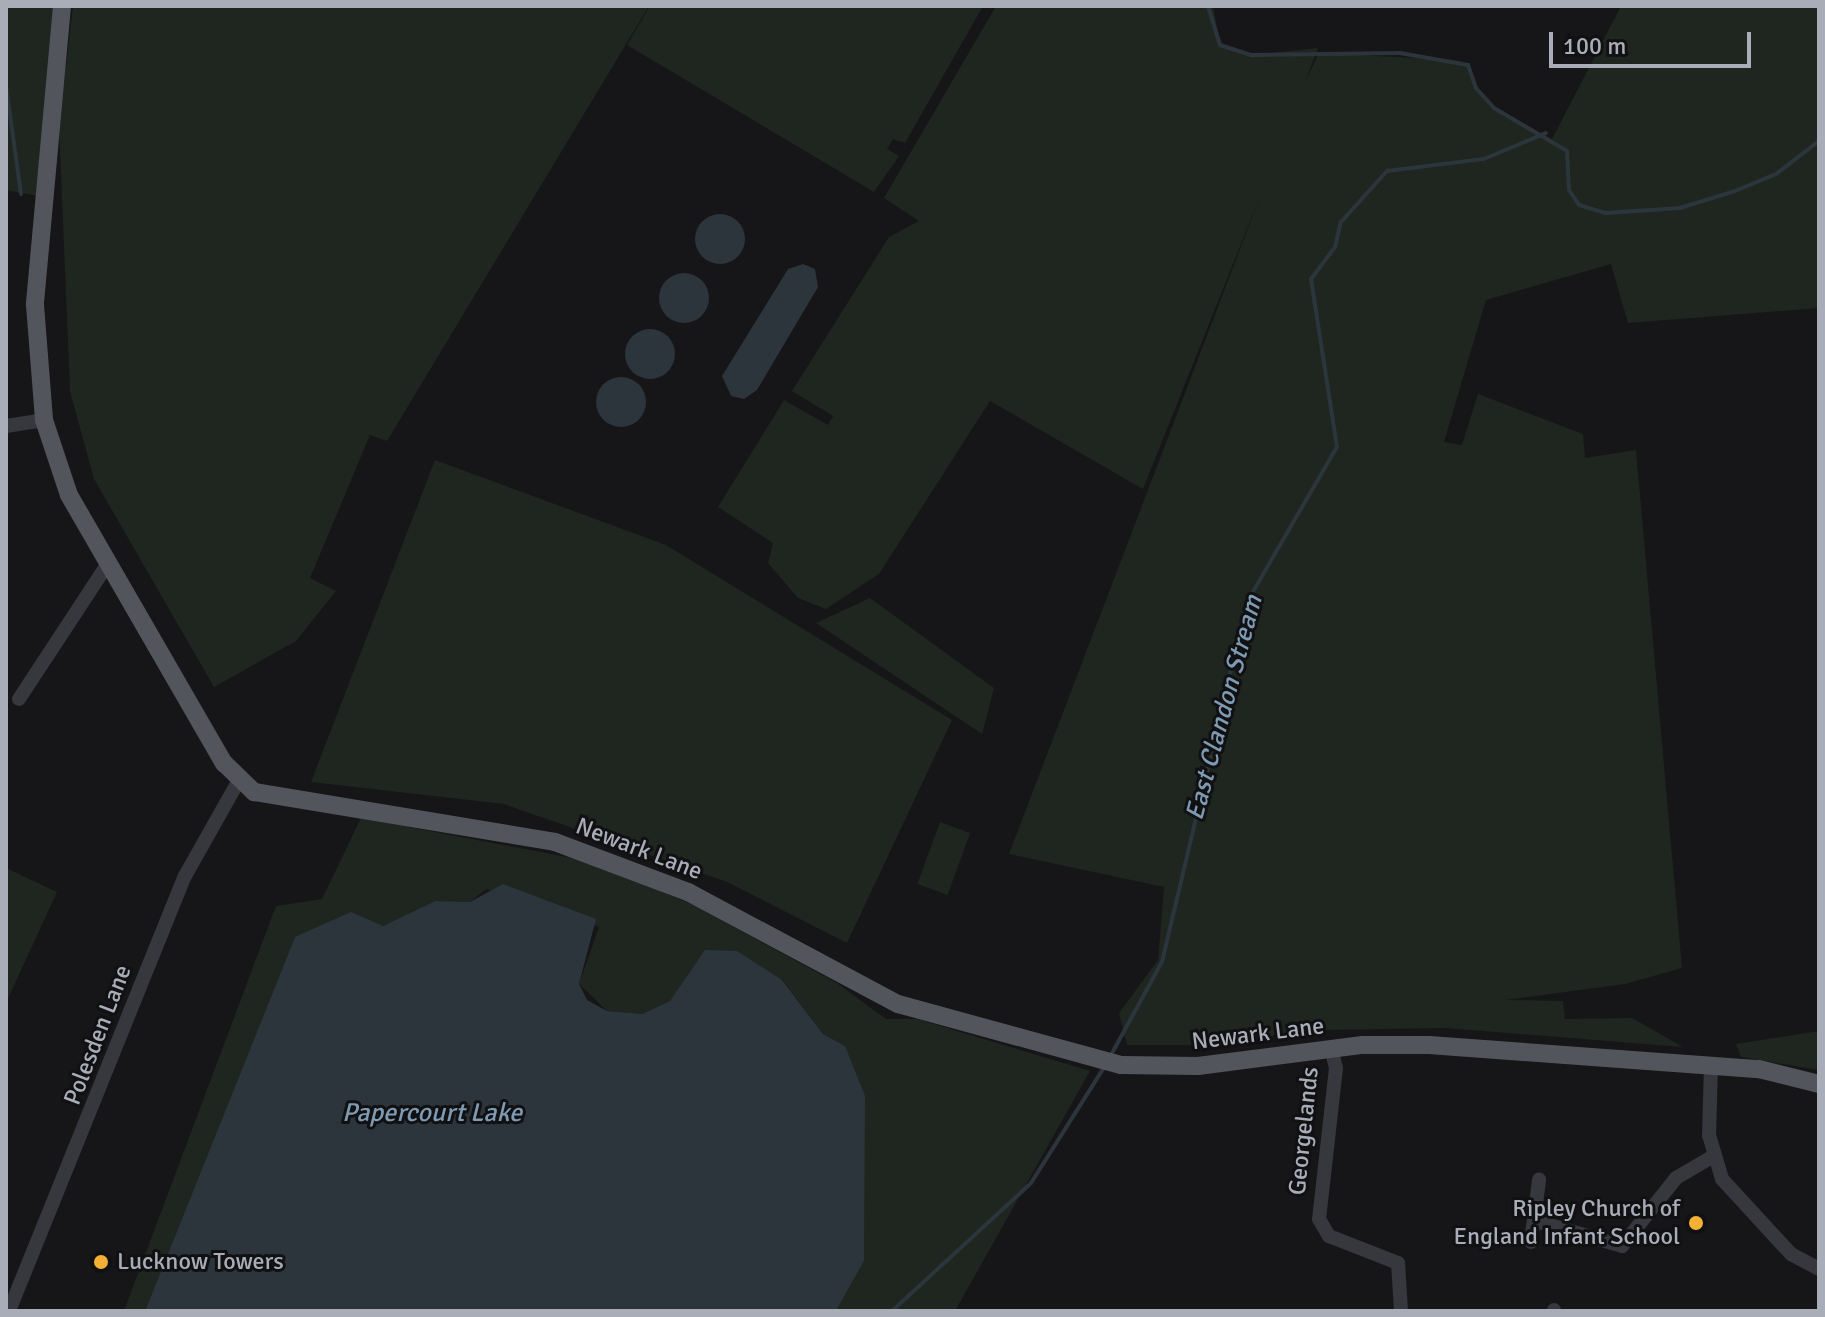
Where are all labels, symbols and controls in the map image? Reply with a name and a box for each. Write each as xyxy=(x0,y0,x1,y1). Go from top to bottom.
scale bar xyxy=(1553,16,1755,66)
text: 100 m xyxy=(1563,31,1626,61)
water label: East Clandon Stream xyxy=(1180,592,1270,824)
street label: Newark Lane xyxy=(572,812,706,886)
street label: Polesden Lane xyxy=(58,961,138,1109)
street label: Newark Lane xyxy=(1190,1012,1326,1056)
street label: Georgelands xyxy=(1283,1065,1325,1197)
water label: Papercourt Lake xyxy=(342,1098,522,1130)
place label: Ripley Church of England Infant School xyxy=(1453,1195,1680,1251)
marker: Ripley Church of England Infant School xyxy=(1687,1214,1705,1232)
place label: Lucknow Towers xyxy=(117,1248,284,1276)
marker: Lucknow Towers xyxy=(92,1253,110,1271)

